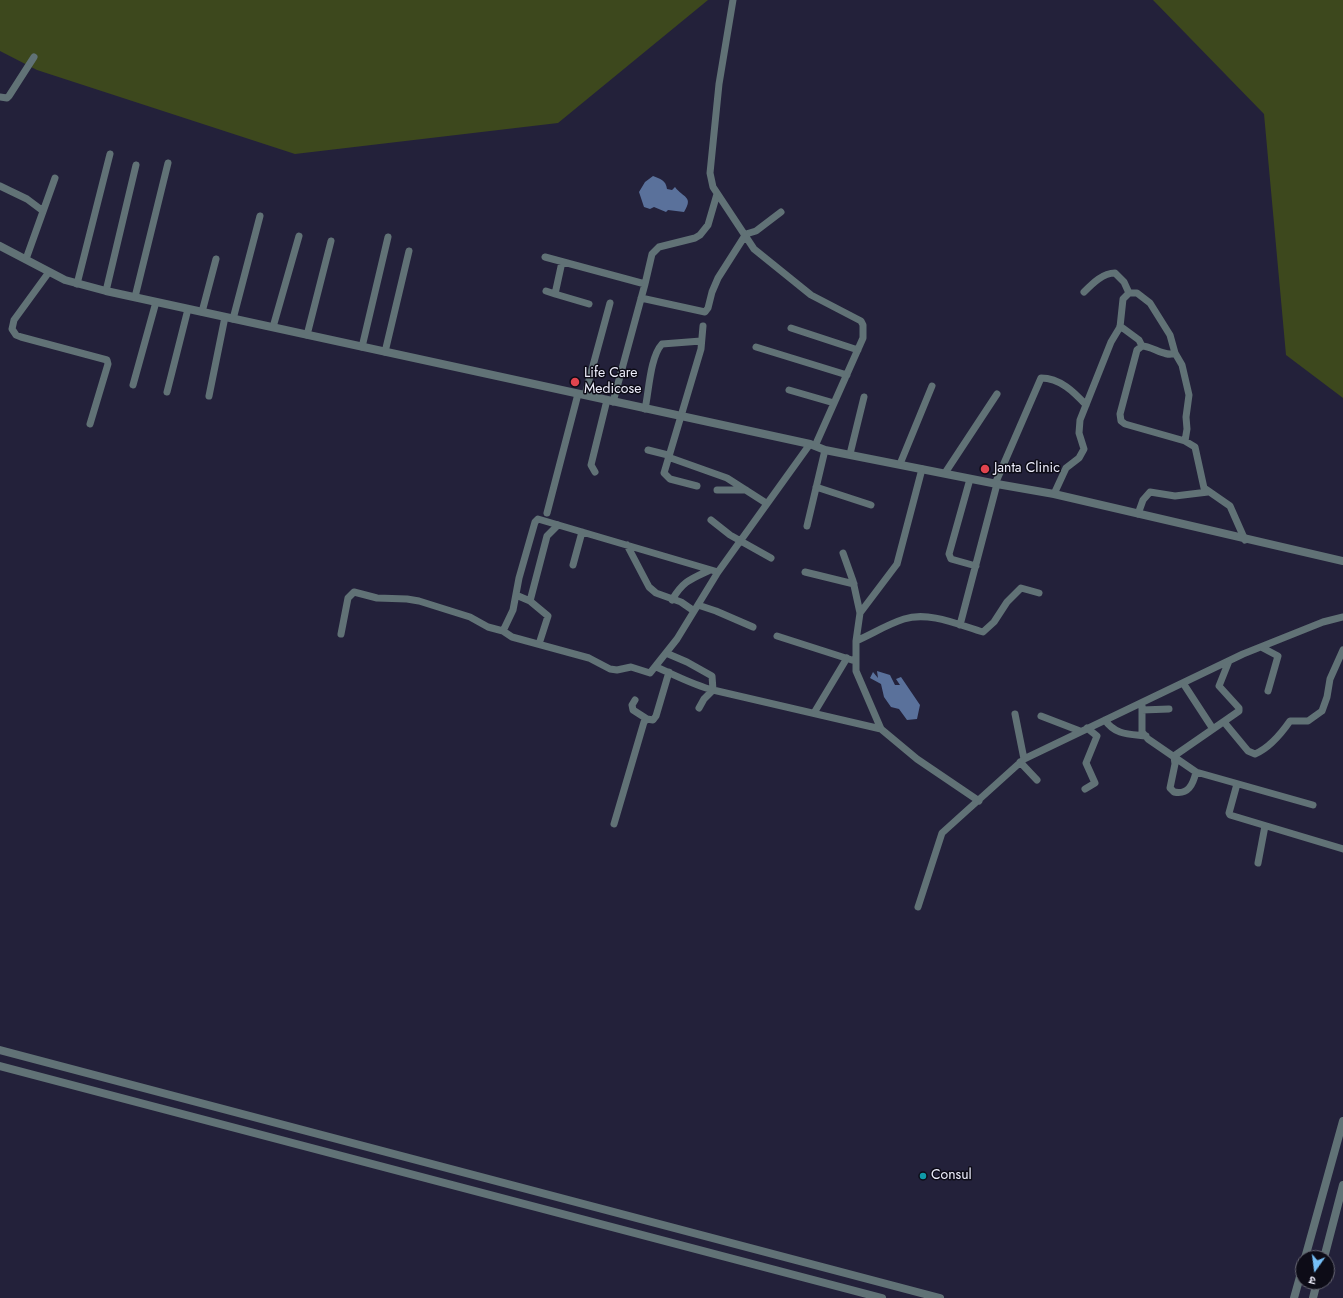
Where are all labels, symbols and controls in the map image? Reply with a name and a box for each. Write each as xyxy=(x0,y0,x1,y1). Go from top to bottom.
place label: Life Care Medicose xyxy=(584,366,641,398)
marker: Life Care Medicose xyxy=(569,376,581,388)
place label: Janta Clinic xyxy=(994,461,1060,477)
marker: Janta Clinic xyxy=(979,463,991,475)
place label: Consul xyxy=(931,1168,972,1184)
marker: Consul xyxy=(918,1171,928,1181)
north arrow xyxy=(1295,1250,1335,1290)
text: उ xyxy=(1307,1272,1317,1289)

